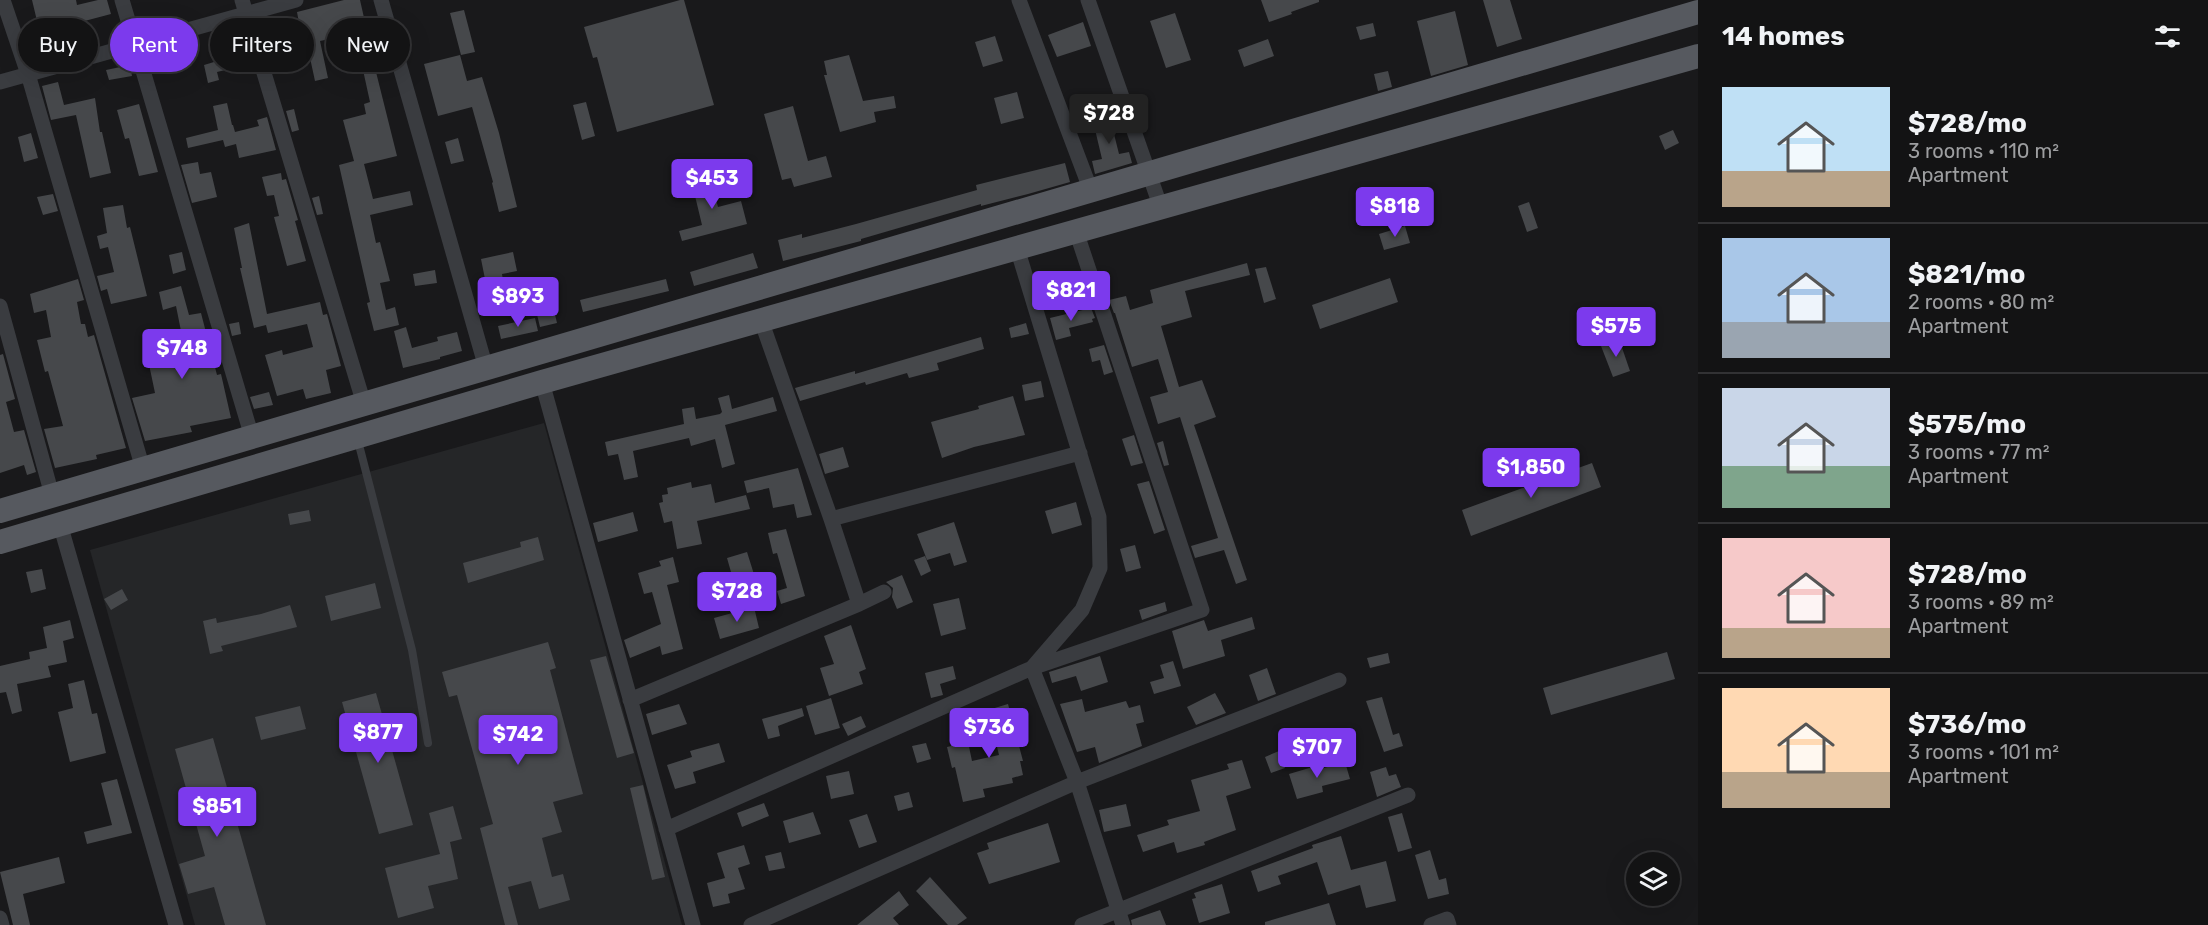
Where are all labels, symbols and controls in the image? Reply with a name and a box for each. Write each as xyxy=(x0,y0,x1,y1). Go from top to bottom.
chip: Buy xyxy=(18,18,98,72)
chip: Rent xyxy=(110,18,198,72)
chip: Filters xyxy=(210,18,314,72)
chip: New xyxy=(326,18,410,72)
icon: filters xyxy=(2151,20,2184,53)
text: 14 homes xyxy=(1722,21,1845,52)
pin: $728 xyxy=(1073,94,1145,145)
text: $728 xyxy=(1083,101,1135,125)
text: $728/mo xyxy=(1908,108,2027,139)
icon: home xyxy=(1770,111,1842,183)
text: 3 rooms · 110 m² xyxy=(1908,139,2059,163)
pin: $453 xyxy=(676,159,748,210)
text: Apartment xyxy=(1908,163,2009,187)
text: $453 xyxy=(685,166,739,190)
pin: $818 xyxy=(1359,187,1431,238)
text: $818 xyxy=(1370,194,1420,218)
text: $821/mo xyxy=(1908,259,2025,290)
icon: home xyxy=(1770,262,1842,334)
pin: $821 xyxy=(1035,271,1107,322)
pin: $893 xyxy=(482,277,554,328)
text: $821 xyxy=(1046,278,1096,302)
text: $893 xyxy=(492,284,544,308)
text: 2 rooms · 80 m² xyxy=(1908,290,2054,314)
pin: $575 xyxy=(1580,307,1652,358)
text: $575 xyxy=(1591,314,1641,338)
text: Apartment xyxy=(1908,314,2009,338)
pin: $748 xyxy=(146,329,218,380)
text: $748 xyxy=(156,336,208,360)
text: $575/mo xyxy=(1908,409,2026,440)
icon: home xyxy=(1770,412,1842,484)
text: 3 rooms · 77 m² xyxy=(1908,440,2050,464)
pin: $1,850 xyxy=(1482,448,1580,499)
text: $1,850 xyxy=(1497,455,1565,479)
text: Apartment xyxy=(1908,464,2009,488)
text: $728/mo xyxy=(1908,559,2027,590)
icon: home xyxy=(1770,562,1842,634)
pin: $728 xyxy=(701,572,773,623)
text: $728 xyxy=(711,579,763,603)
text: 3 rooms · 89 m² xyxy=(1908,590,2054,614)
text: Apartment xyxy=(1908,614,2009,638)
pin: $736 xyxy=(953,708,1025,759)
text: $736/mo xyxy=(1908,709,2027,740)
icon: home xyxy=(1770,712,1842,784)
pin: $877 xyxy=(342,713,414,764)
pin: $742 xyxy=(482,715,554,766)
text: $736 xyxy=(963,715,1015,739)
text: $877 xyxy=(353,720,403,744)
text: $742 xyxy=(493,722,543,746)
pin: $707 xyxy=(1281,728,1353,779)
text: $707 xyxy=(1292,735,1342,759)
text: 3 rooms · 101 m² xyxy=(1908,740,2059,764)
text: Apartment xyxy=(1908,764,2009,788)
pin: $851 xyxy=(181,787,253,838)
text: $851 xyxy=(192,794,242,818)
map controls xyxy=(1626,852,1680,906)
button: layers xyxy=(1626,852,1680,906)

